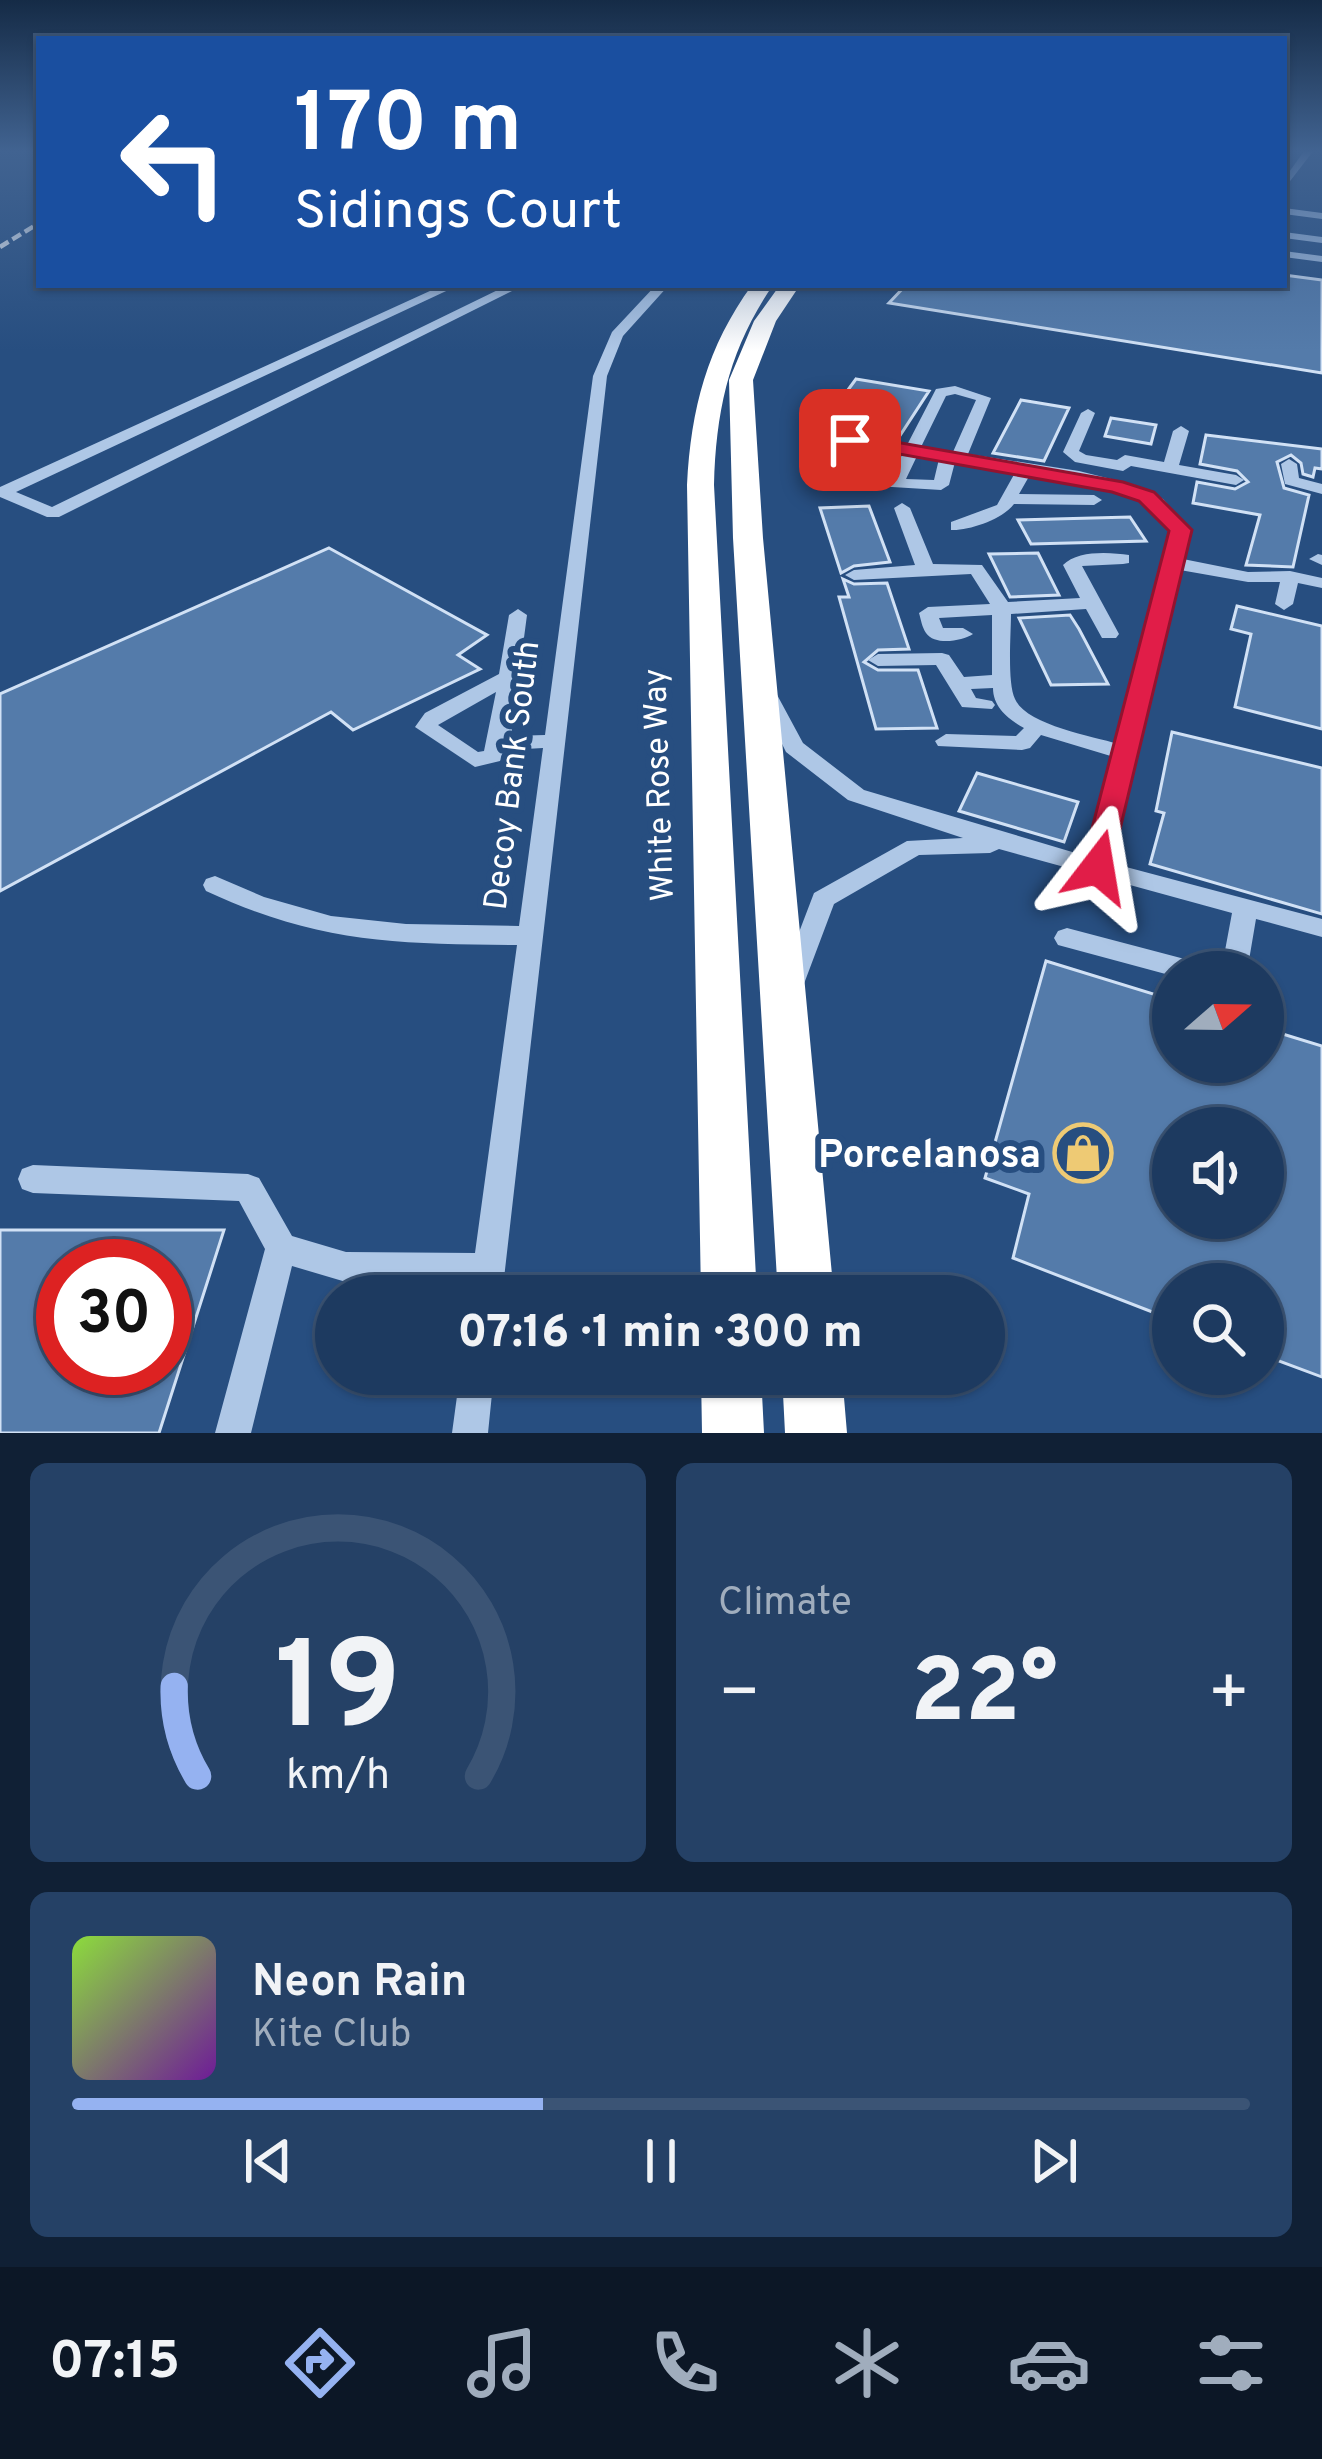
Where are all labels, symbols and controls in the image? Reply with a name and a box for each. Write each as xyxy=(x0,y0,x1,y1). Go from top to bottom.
text: 170 m xyxy=(294,75,522,181)
icon: left xyxy=(96,84,252,240)
text: Sidings Court xyxy=(294,179,622,248)
pin xyxy=(799,389,901,491)
icon: arrive xyxy=(817,407,883,473)
street label: Decoy Bank South xyxy=(477,638,551,912)
street label: White Rose Way xyxy=(636,668,686,902)
position arrow xyxy=(1035,804,1161,930)
north arrow xyxy=(1152,951,1284,1083)
map controls xyxy=(1152,951,1284,1395)
button: sound xyxy=(1152,1107,1284,1239)
shop icon: Porcelanosa xyxy=(1052,1122,1114,1184)
place label: Porcelanosa xyxy=(818,1133,1041,1182)
speed limit sign: 30 xyxy=(36,1239,192,1395)
button: search xyxy=(1152,1263,1284,1395)
text: 07:16 · 1 min · 300 m xyxy=(457,1306,863,1363)
text: Climate xyxy=(718,1580,852,1629)
text: 19 xyxy=(275,1615,401,1773)
text: 22° xyxy=(910,1640,1058,1753)
text: − xyxy=(718,1655,761,1738)
text: + xyxy=(1207,1655,1250,1738)
text: km/h xyxy=(286,1749,390,1803)
text: Neon Rain xyxy=(252,1955,468,2012)
text: Kite Club xyxy=(252,2012,411,2061)
icon: previous xyxy=(235,2128,301,2194)
icon: pause xyxy=(628,2128,694,2194)
icon: next xyxy=(1021,2128,1087,2194)
icon: directions xyxy=(278,2321,362,2405)
icon: music xyxy=(460,2321,544,2405)
icon: phone xyxy=(643,2321,727,2405)
icon: climate xyxy=(825,2321,909,2405)
icon: car xyxy=(1007,2321,1091,2405)
icon: filters xyxy=(1189,2321,1273,2405)
text: 07:15 xyxy=(49,2329,180,2398)

